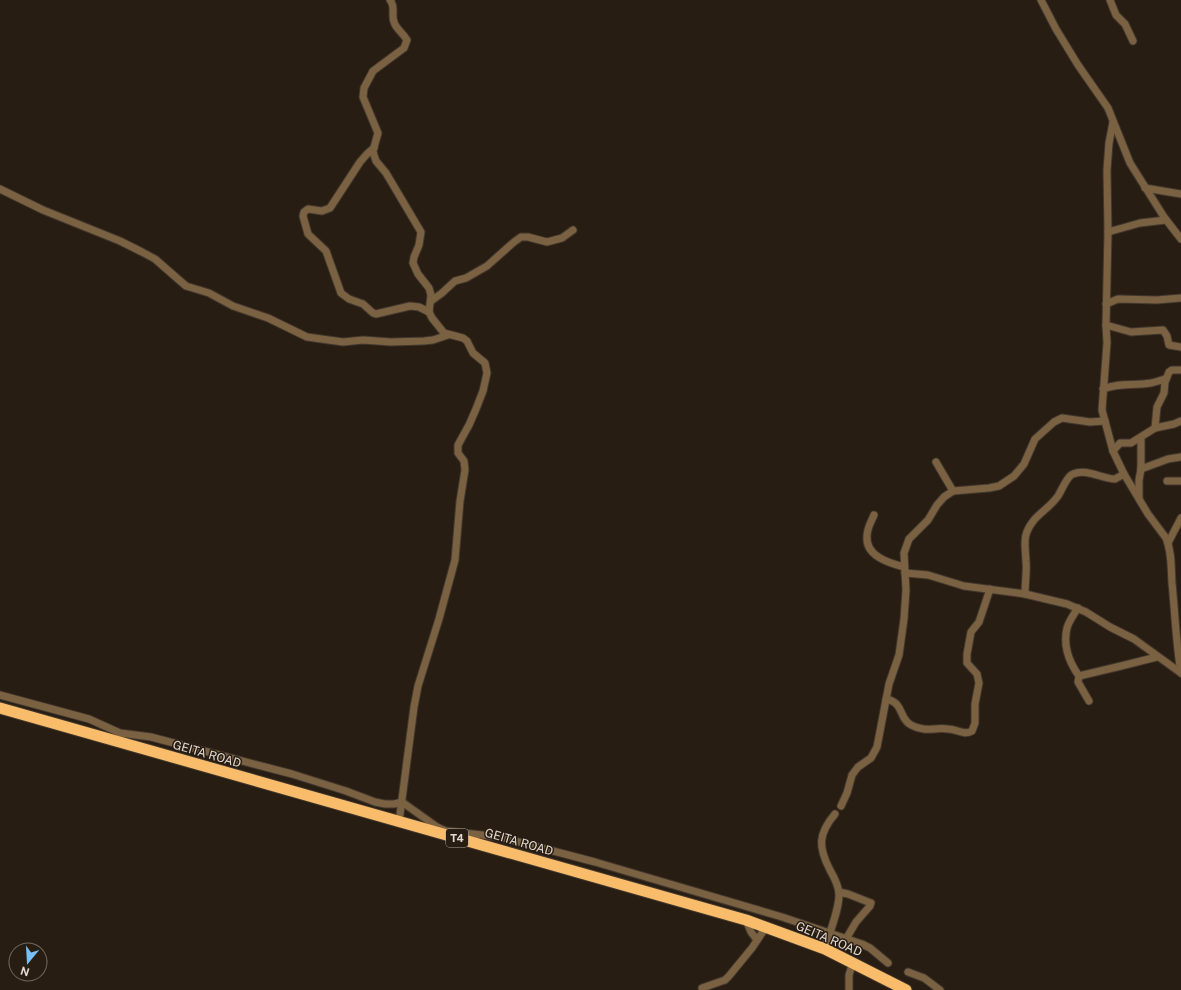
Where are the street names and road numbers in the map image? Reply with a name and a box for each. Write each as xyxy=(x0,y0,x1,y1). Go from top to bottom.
street label: GEITA ROAD xyxy=(171,738,243,770)
street label: GEITA ROAD xyxy=(483,826,555,858)
road number: T4 xyxy=(446,829,468,847)
street label: GEITA ROAD xyxy=(794,919,864,959)

